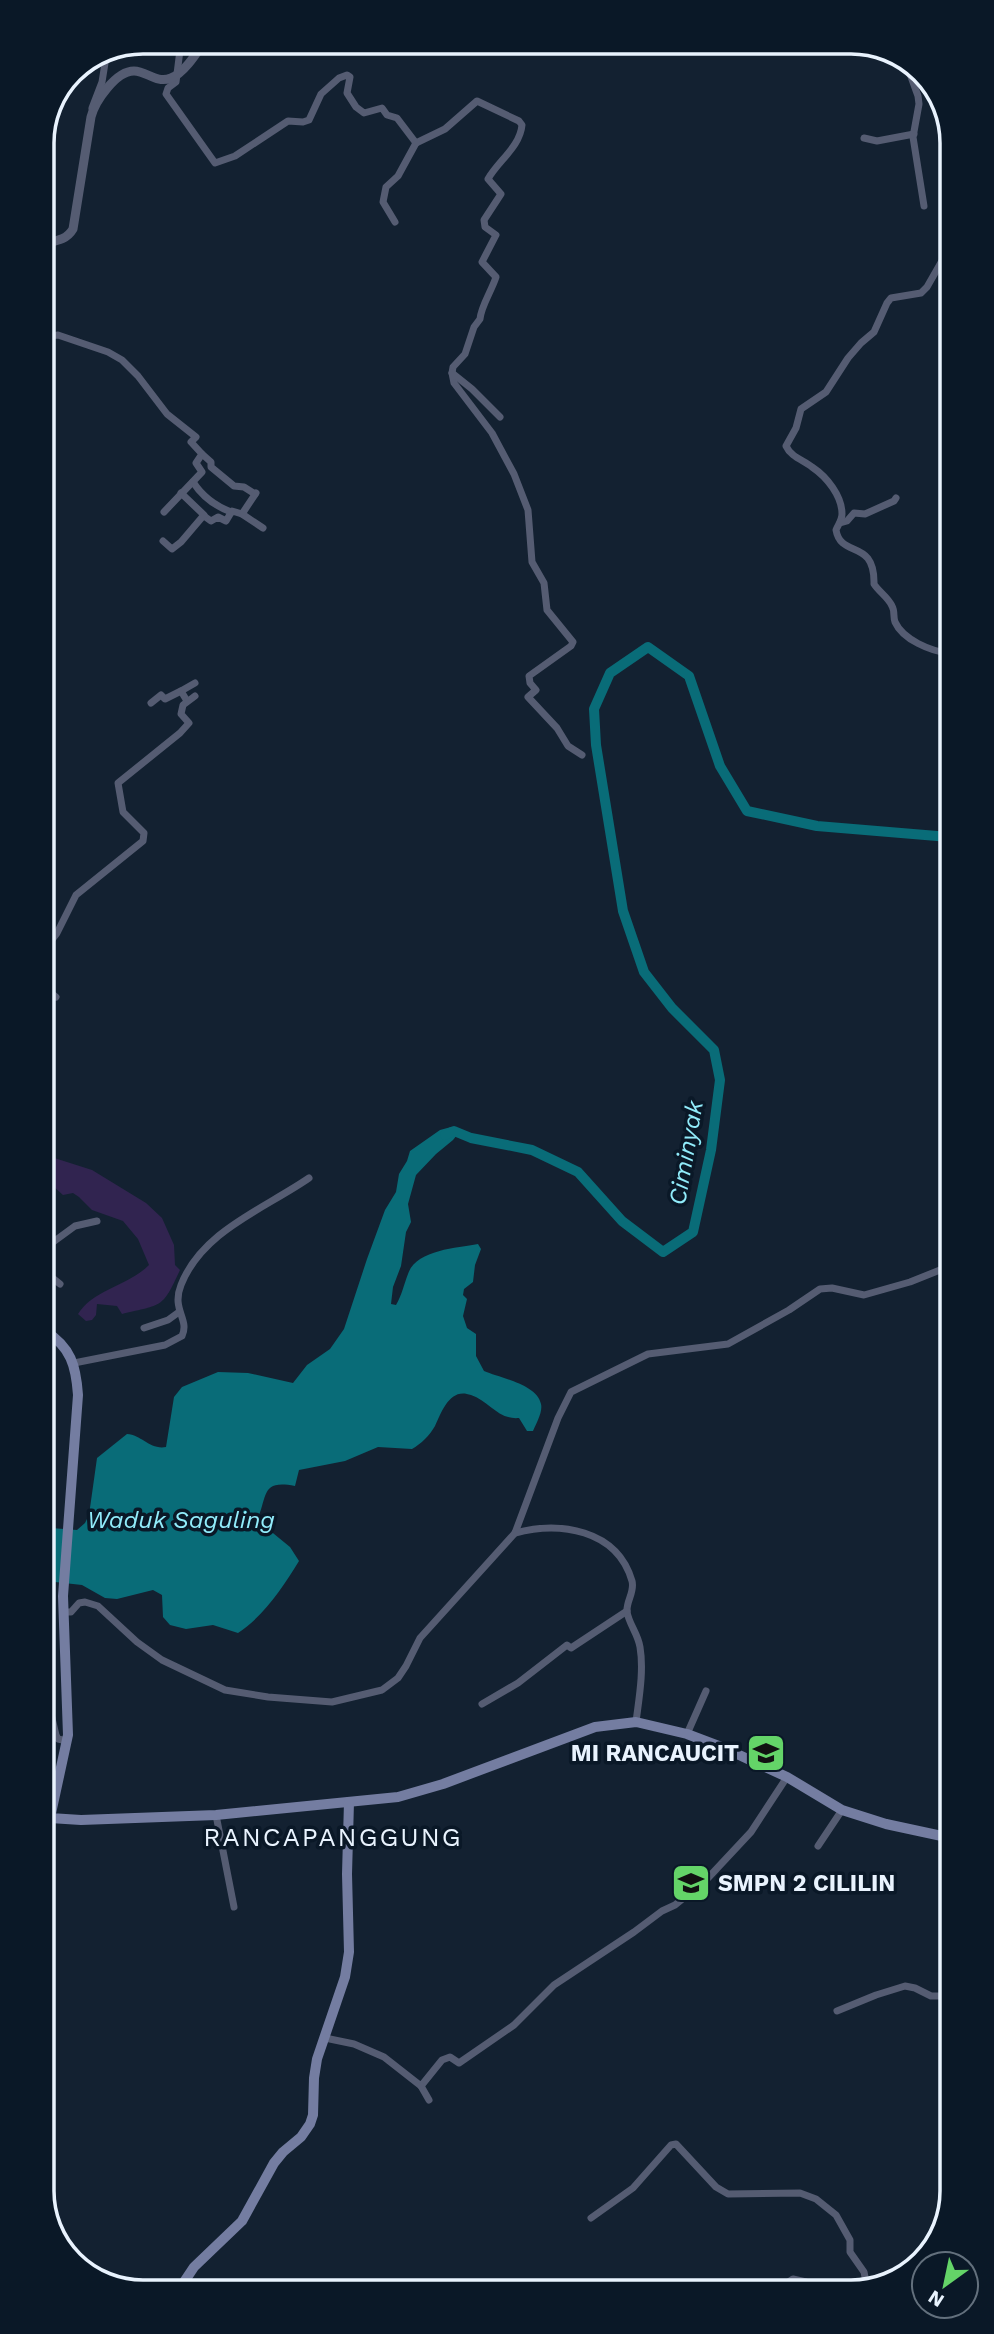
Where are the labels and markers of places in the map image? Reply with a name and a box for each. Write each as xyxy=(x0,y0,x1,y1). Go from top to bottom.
school or university icon: MI RANCAUCIT xyxy=(745,1732,787,1774)
place label: MI RANCAUCIT xyxy=(571,1740,739,1767)
school or university icon: SMPN 2 CILILIN xyxy=(670,1862,712,1904)
place label: SMPN 2 CILILIN xyxy=(718,1870,895,1897)

